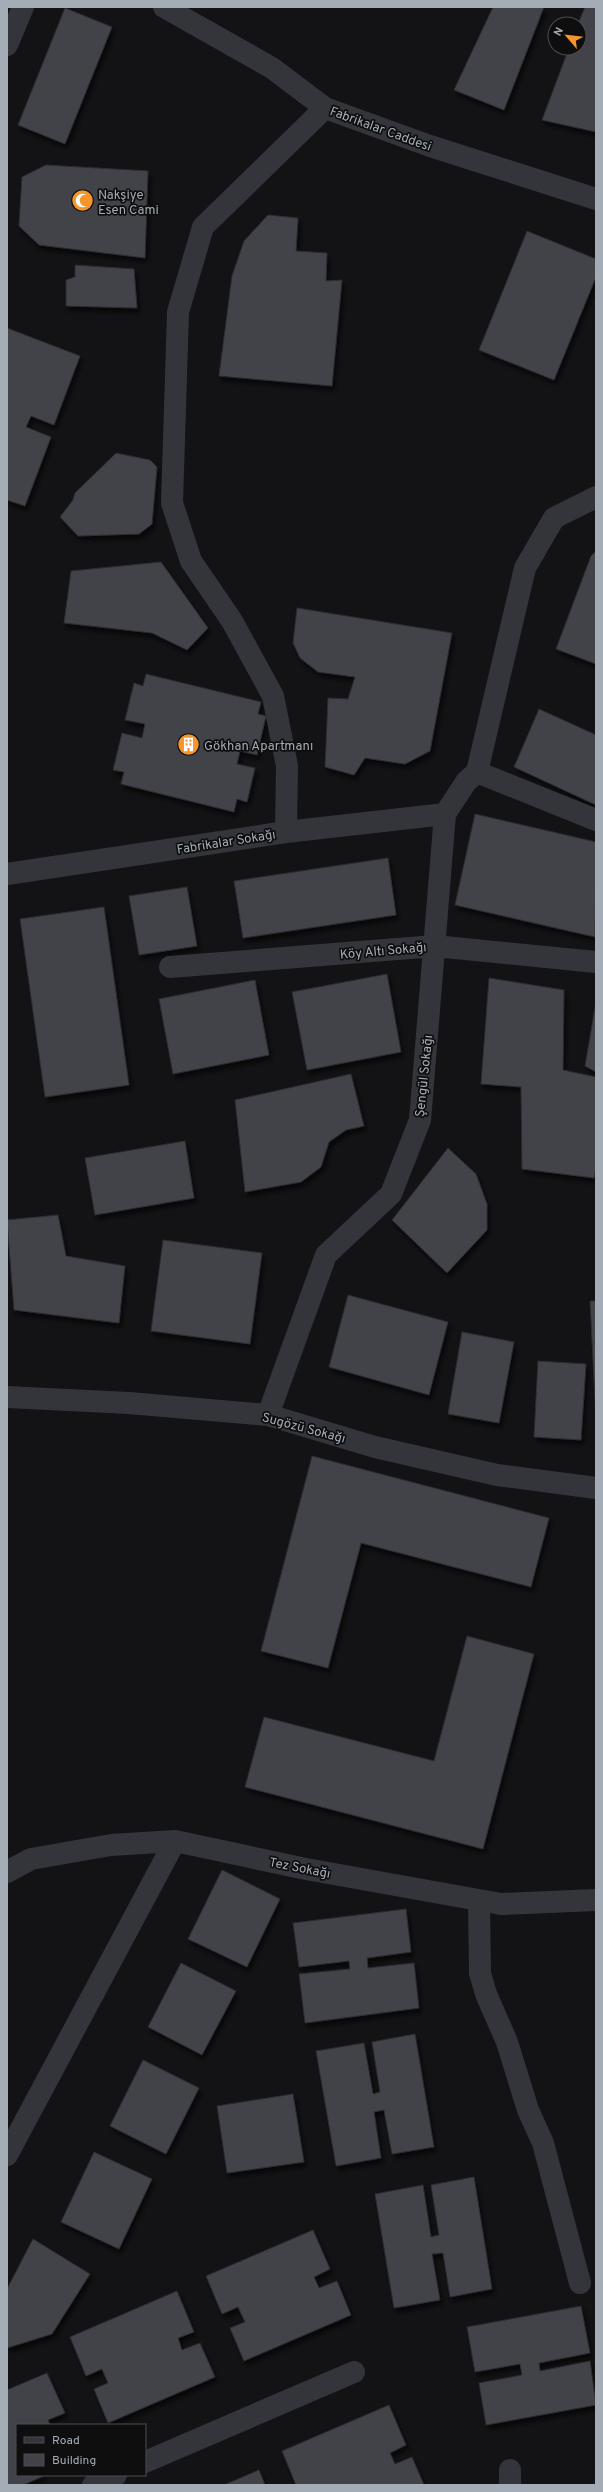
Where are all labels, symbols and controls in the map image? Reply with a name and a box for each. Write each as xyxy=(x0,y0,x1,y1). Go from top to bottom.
north arrow xyxy=(547,16,587,56)
text: N xyxy=(551,25,567,39)
street label: Fabrikalar Caddesi xyxy=(327,104,433,156)
mosque icon: Nakşiye Esen Cami xyxy=(70,188,96,214)
place label: Nakşiye Esen Cami xyxy=(98,188,159,219)
building icon: Gökhan Apartmanı xyxy=(176,732,202,758)
place label: Gökhan Apartmanı xyxy=(204,739,313,755)
street label: Fabrikalar Sokağı xyxy=(176,827,277,859)
street label: Köy Altı Sokağı xyxy=(339,940,427,964)
street label: Şengül Sokağı xyxy=(413,1034,437,1118)
street label: Sugözü Sokağı xyxy=(260,1410,347,1448)
street label: Tez Sokağı xyxy=(268,1855,332,1883)
legend xyxy=(16,2424,146,2476)
text: Road xyxy=(52,2433,80,2449)
text: Building xyxy=(52,2453,96,2469)

